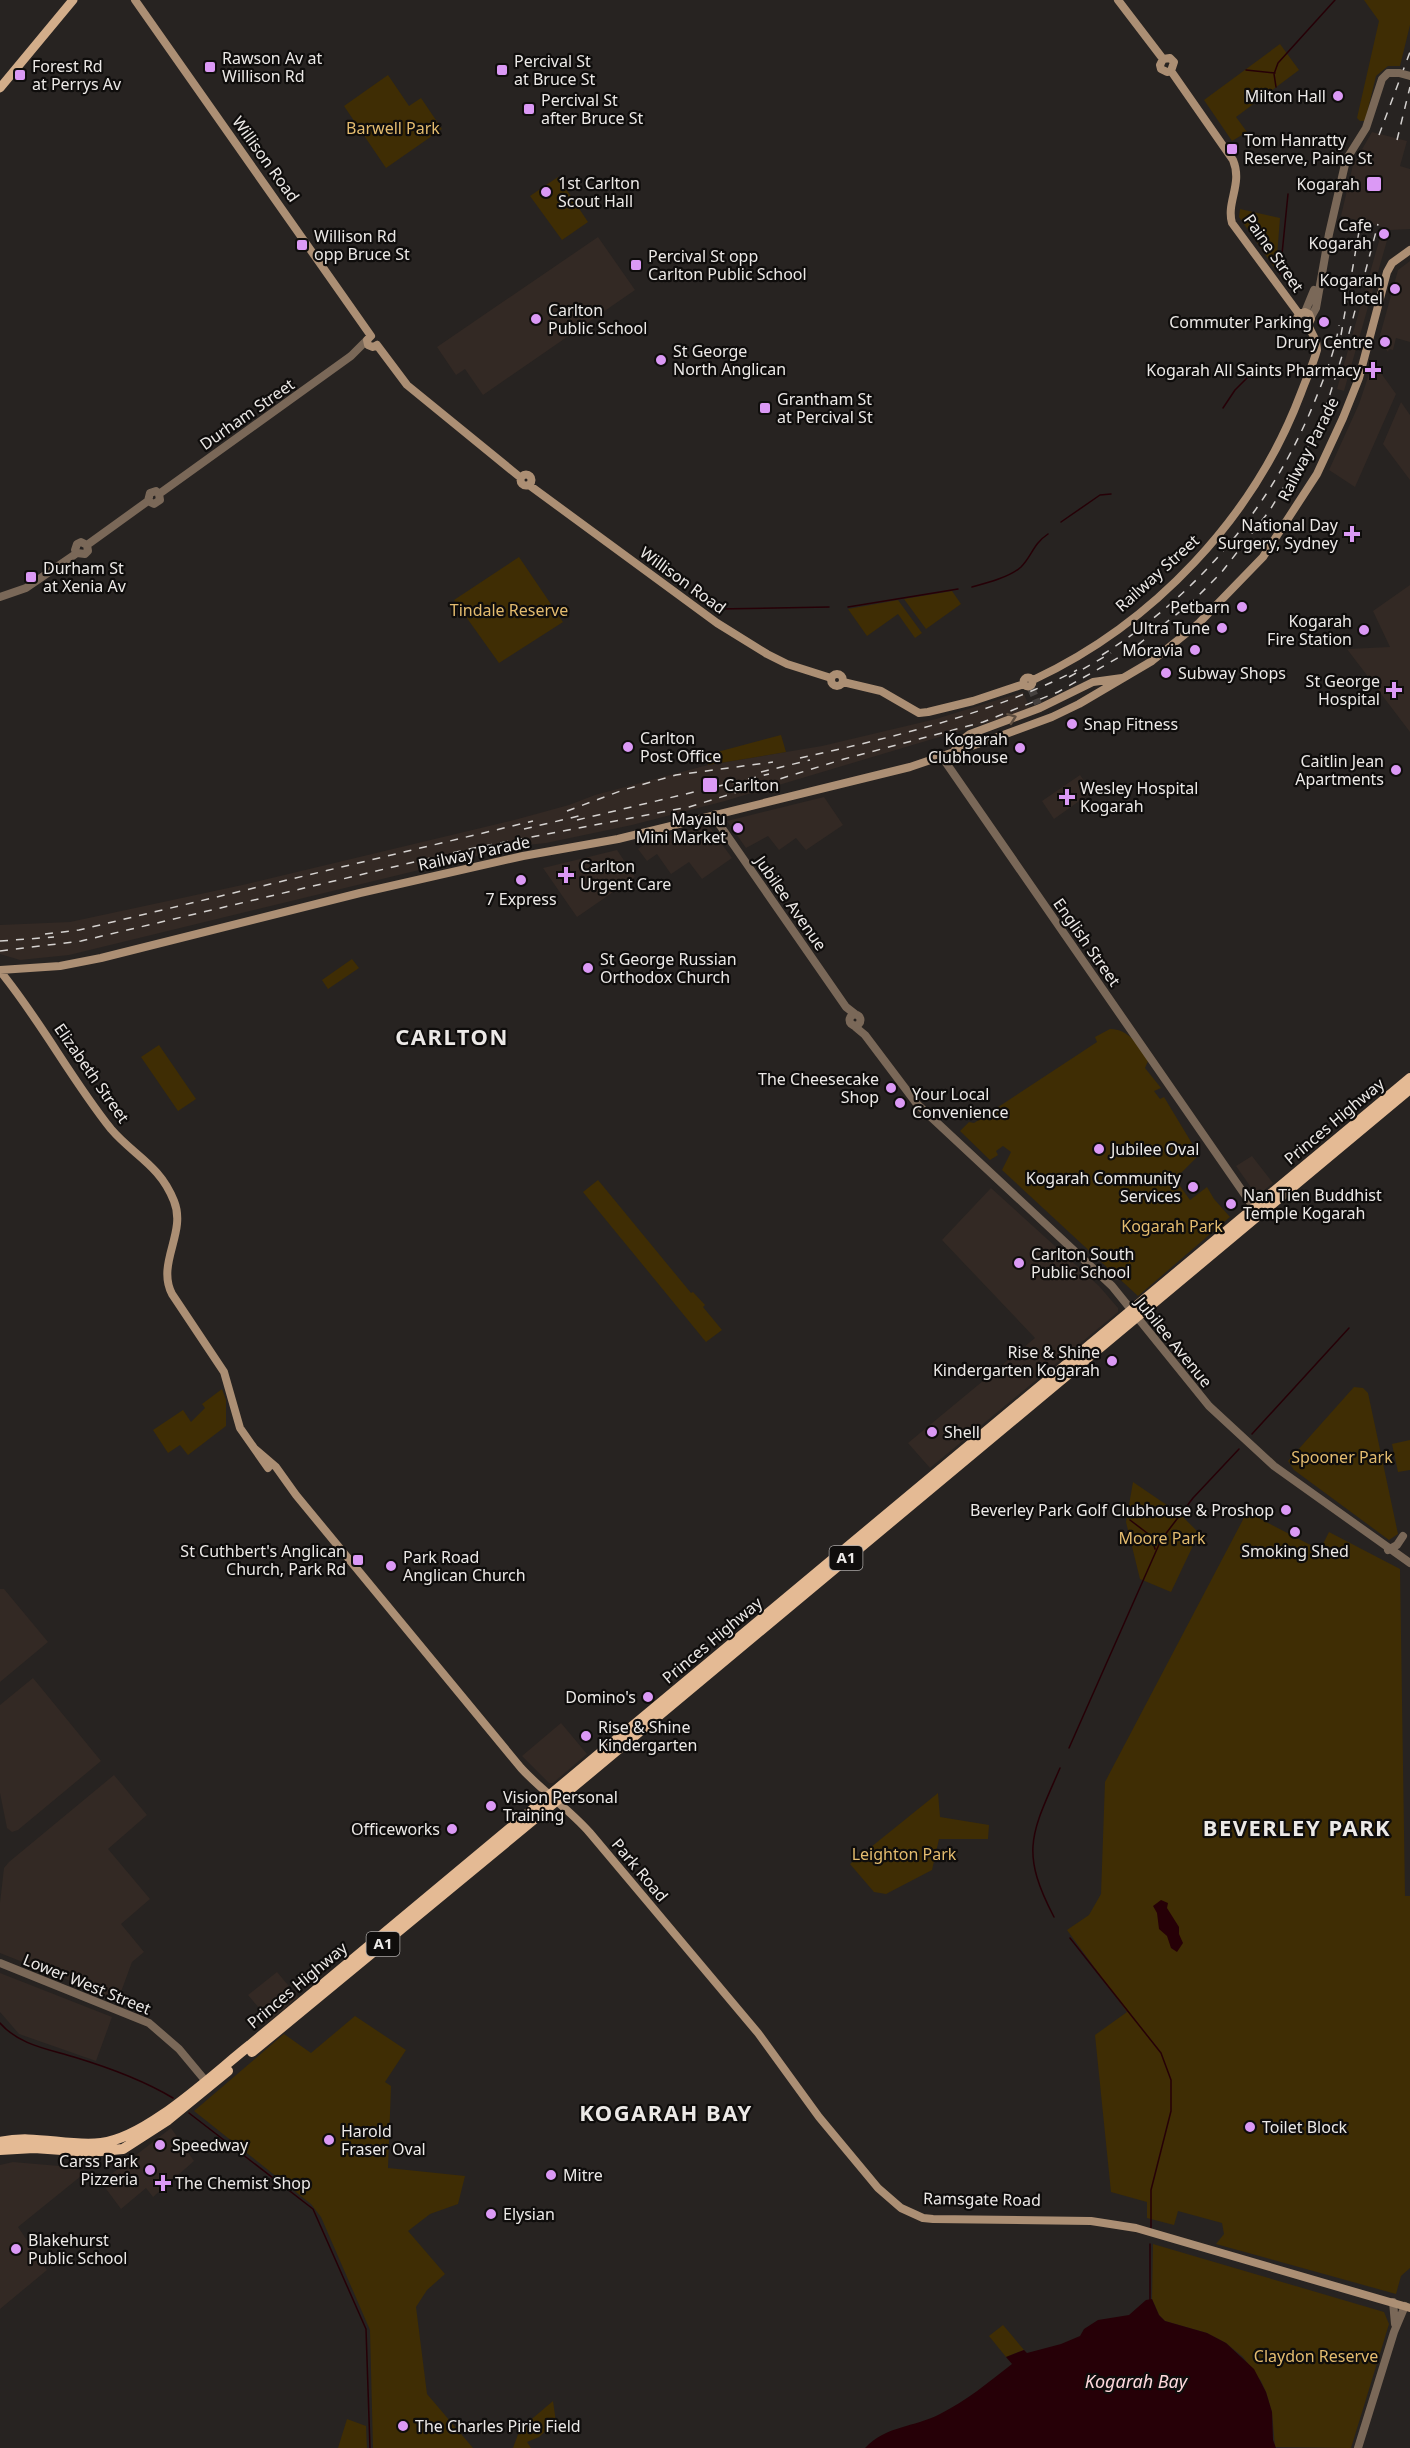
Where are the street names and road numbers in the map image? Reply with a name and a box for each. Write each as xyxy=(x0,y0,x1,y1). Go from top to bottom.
street label: Willison Road xyxy=(227,112,305,206)
street label: Paine Street xyxy=(1239,210,1309,297)
street label: Durham Street xyxy=(195,373,299,455)
street label: Railway Parade xyxy=(1272,393,1344,505)
street label: Railway Street xyxy=(1110,529,1204,617)
street label: Willison Road xyxy=(636,541,730,619)
street label: Railway Parade xyxy=(416,830,532,876)
street label: Jubilee Avenue xyxy=(749,850,832,955)
street label: English Street xyxy=(1048,893,1126,991)
street label: Elizabeth Street xyxy=(49,1019,135,1127)
street label: Princes Highway xyxy=(1279,1072,1389,1169)
street label: Jubilee Avenue xyxy=(1129,1290,1217,1392)
road number: A1 xyxy=(830,1546,862,1570)
street label: Princes Highway xyxy=(657,1591,767,1688)
street label: Park Road xyxy=(607,1834,673,1906)
road number: A1 xyxy=(366,1932,400,1956)
street label: Princes Highway xyxy=(242,1936,352,2033)
street label: Lower West Street xyxy=(20,1948,154,2020)
street label: Ramsgate Road xyxy=(923,2187,1041,2211)

